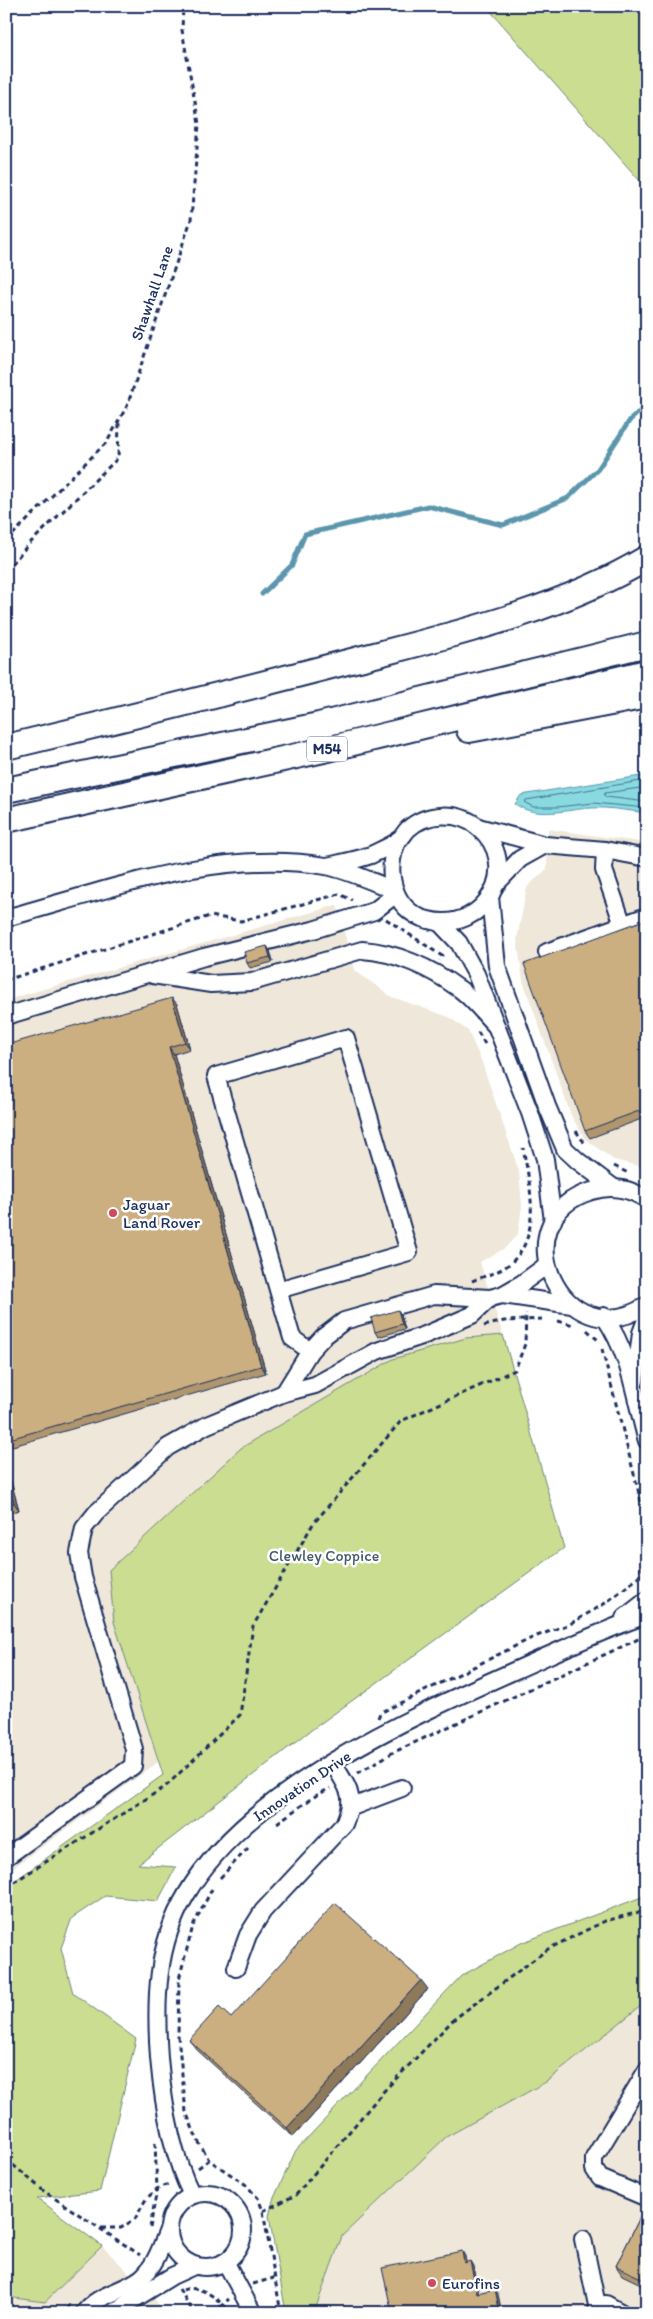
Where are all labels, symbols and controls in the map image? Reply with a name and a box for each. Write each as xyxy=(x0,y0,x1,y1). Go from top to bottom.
street label: Shawhall Lane xyxy=(127,243,177,343)
road number: M54 xyxy=(307,736,347,762)
place label: Jaguar Land Rover xyxy=(123,1195,201,1232)
marker: Jaguar Land Rover xyxy=(107,1207,119,1219)
park label: Clewley Coppice xyxy=(269,1546,379,1565)
street label: Innovation Drive xyxy=(250,1746,355,1826)
place label: Eurofins xyxy=(442,2274,500,2293)
marker: Eurofins xyxy=(426,2277,438,2289)

